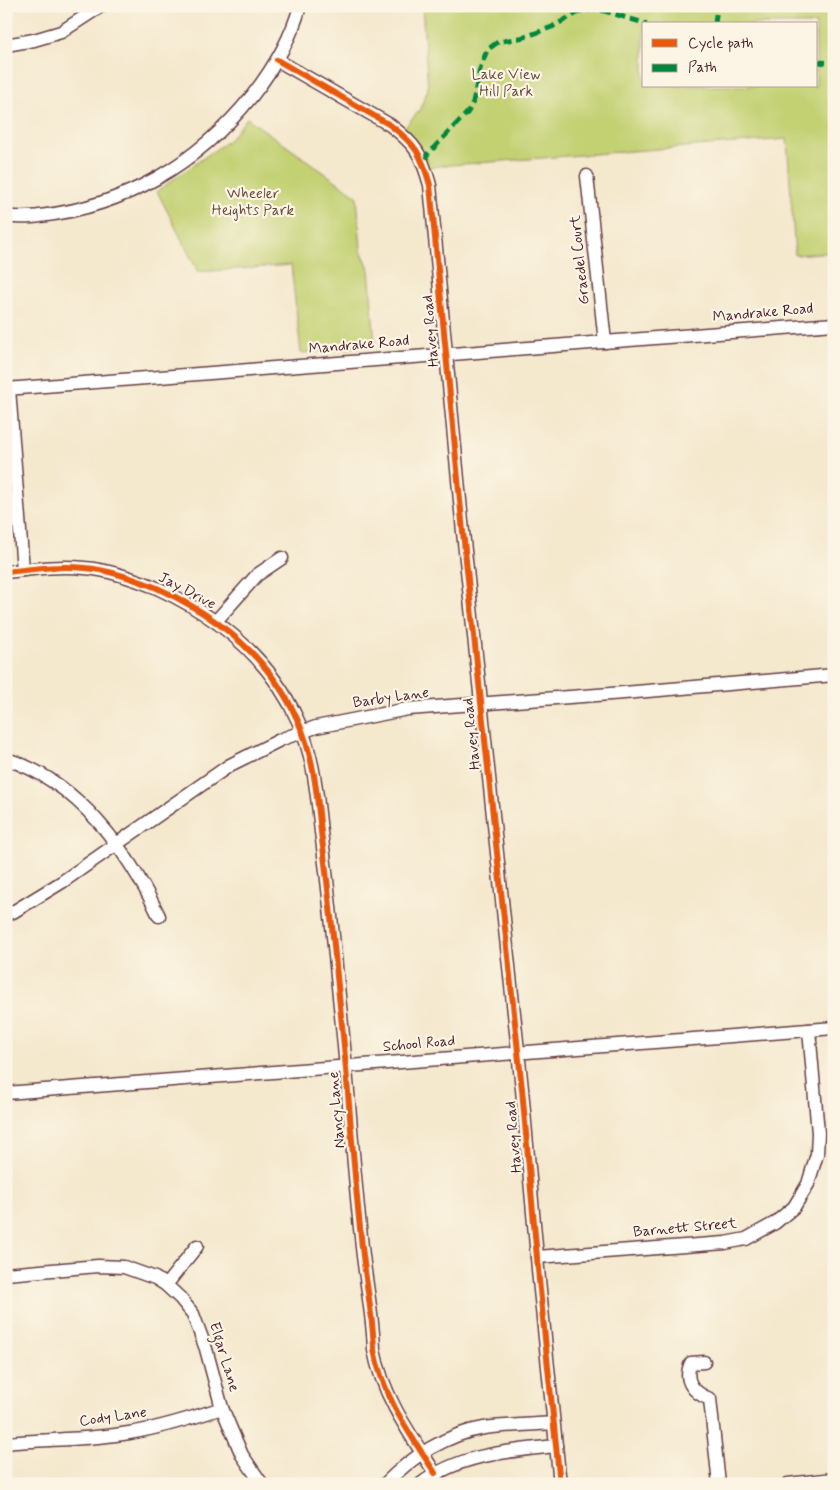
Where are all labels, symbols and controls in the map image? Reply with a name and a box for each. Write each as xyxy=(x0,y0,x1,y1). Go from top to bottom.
legend xyxy=(642,22,818,88)
text: Cycle path xyxy=(688,34,753,54)
text: Path xyxy=(688,58,717,78)
park label: Lake View Hill Park xyxy=(472,65,540,102)
park label: Wheeler Heights Park xyxy=(212,184,295,221)
street label: Graedel Court xyxy=(565,214,595,306)
street label: Havey Road xyxy=(418,294,444,368)
street label: Mandrake Road xyxy=(712,299,814,327)
street label: Mandrake Road xyxy=(308,331,410,359)
street label: Jay Drive xyxy=(155,568,219,615)
street label: Barby Lane xyxy=(352,683,431,713)
street label: Havey Road xyxy=(458,697,486,771)
street label: School Road xyxy=(382,1031,456,1057)
street label: Nancy Lane xyxy=(324,1070,350,1149)
street label: Havey Road xyxy=(501,1100,527,1174)
street label: Barnett Street xyxy=(632,1213,738,1242)
street label: Elgar Lane xyxy=(203,1320,244,1395)
street label: Cody Lane xyxy=(78,1402,148,1432)

